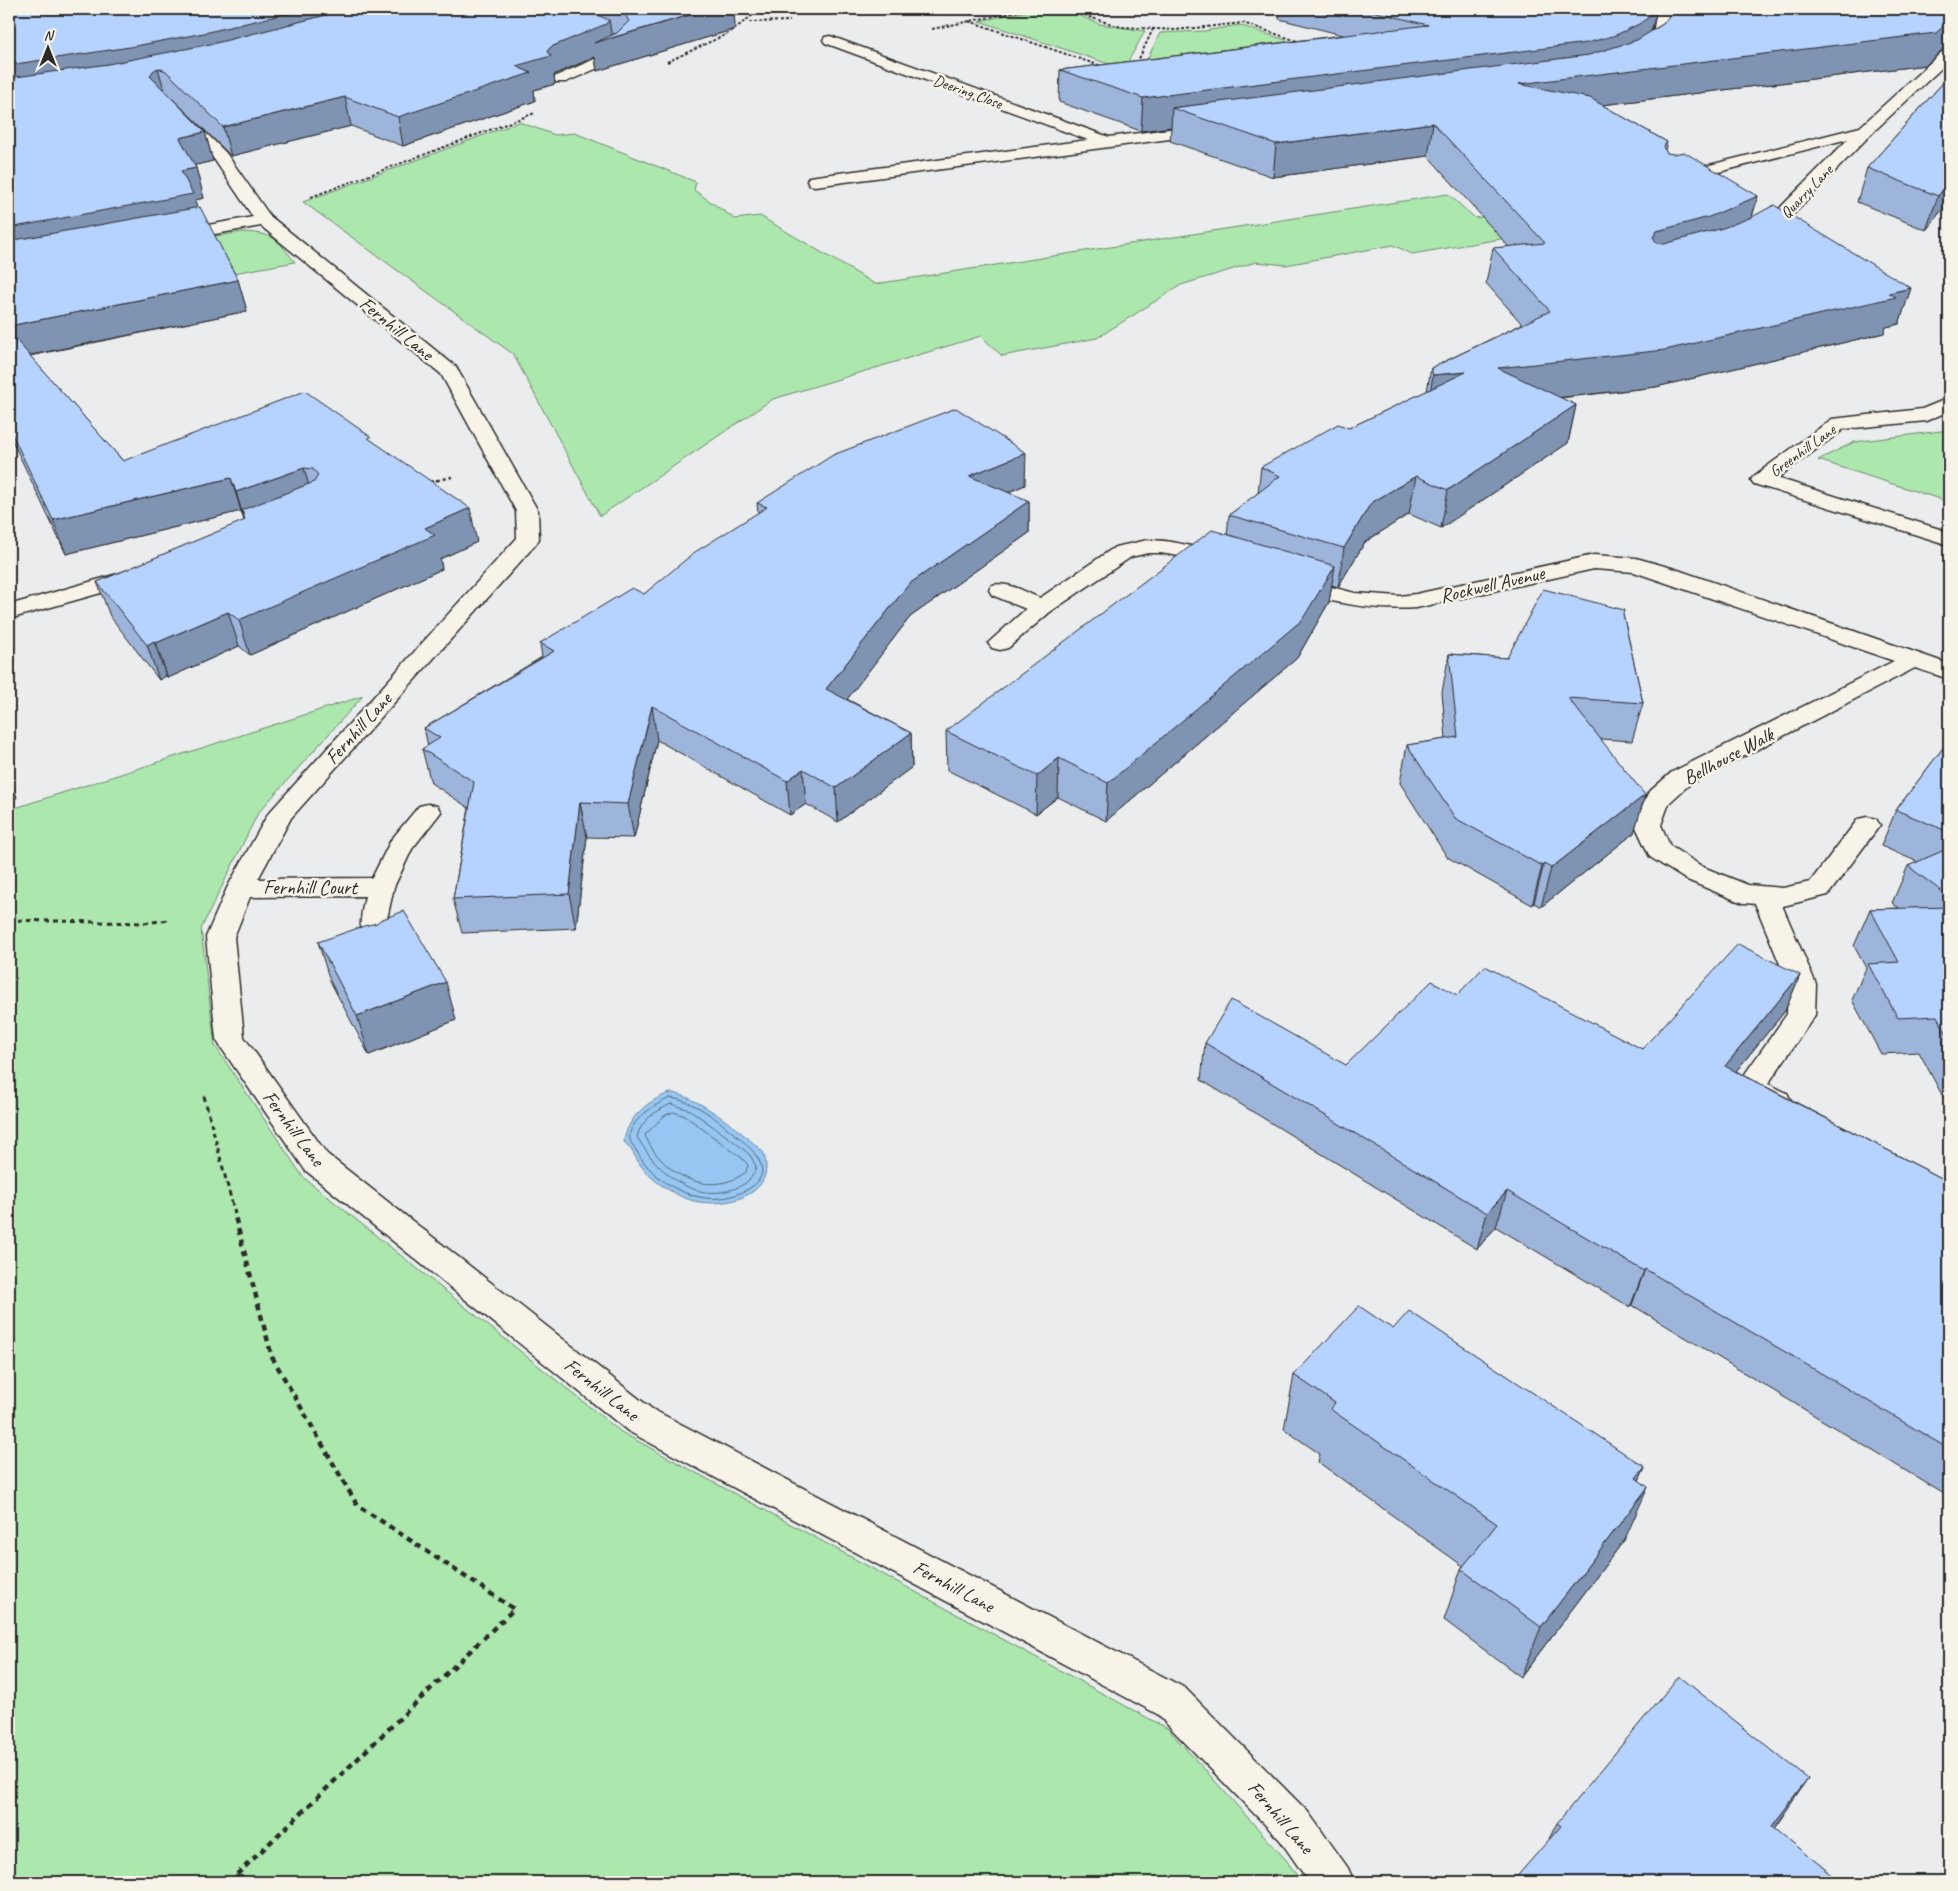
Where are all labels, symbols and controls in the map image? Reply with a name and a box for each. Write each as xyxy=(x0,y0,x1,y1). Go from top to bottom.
north arrow xyxy=(22,22,72,72)
text: N xyxy=(44,27,55,44)
street label: Deering Close xyxy=(930,70,1007,114)
street label: Quarry Lane xyxy=(1776,159,1838,223)
street label: Fernhill Lane xyxy=(355,291,440,367)
street label: Greenhill Lane xyxy=(1766,419,1841,482)
street label: Rockwell Avenue xyxy=(1438,560,1548,609)
street label: Fernhill Lane xyxy=(320,686,398,769)
street label: Bellhouse Walk xyxy=(1679,721,1779,791)
street label: Fernhill Court xyxy=(263,875,359,900)
street label: Fernhill Lane xyxy=(257,1086,331,1172)
street label: Fernhill Lane xyxy=(559,1352,645,1427)
street label: Fernhill Lane xyxy=(909,1555,1000,1619)
street label: Fernhill Lane xyxy=(1242,1776,1320,1860)

